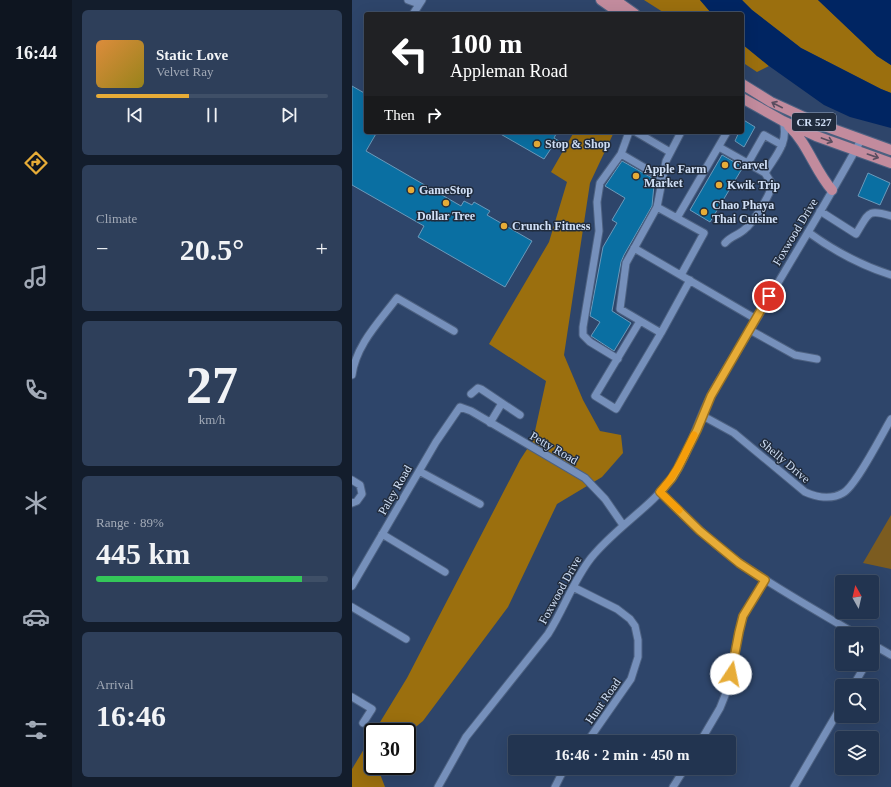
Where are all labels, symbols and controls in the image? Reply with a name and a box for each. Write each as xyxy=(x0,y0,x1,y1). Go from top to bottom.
icon: left xyxy=(384,28,436,80)
text: 100 m xyxy=(450,28,522,59)
text: 16:44 xyxy=(15,43,57,63)
text: Static Love xyxy=(156,47,228,63)
text: Appleman Road xyxy=(450,61,567,81)
text: Velvet Ray xyxy=(156,64,213,79)
one-way arrow xyxy=(771,101,783,108)
icon: previous xyxy=(124,104,146,126)
icon: pause xyxy=(201,104,223,126)
icon: next xyxy=(278,104,300,126)
icon: right xyxy=(423,104,445,126)
text: Then xyxy=(384,107,415,123)
road number: CR 527 xyxy=(792,113,836,131)
one-way arrow xyxy=(821,136,833,144)
place label: Stop & Shop xyxy=(545,137,611,151)
marker: Stop & Shop xyxy=(532,139,542,149)
icon: directions xyxy=(22,149,50,177)
one-way arrow xyxy=(867,153,879,161)
place label: Carvel xyxy=(733,158,768,172)
marker: Carvel xyxy=(720,160,730,170)
place label: Apple Farm Market xyxy=(644,162,706,190)
marker: Apple Farm Market xyxy=(631,171,641,181)
place label: Kwik Trip xyxy=(727,178,781,192)
marker: Kwik Trip xyxy=(714,180,724,190)
place label: GameStop xyxy=(419,183,473,197)
marker: GameStop xyxy=(406,185,416,195)
street label: Foxwood Drive xyxy=(770,196,820,268)
marker: Dollar Tree xyxy=(441,198,451,208)
place label: Chao Phaya Thai Cuisine xyxy=(712,198,778,226)
marker: Chao Phaya Thai Cuisine xyxy=(699,207,709,217)
place label: Dollar Tree xyxy=(417,209,476,223)
text: Climate xyxy=(96,211,137,226)
place label: Crunch Fitness xyxy=(512,219,591,233)
marker: Crunch Fitness xyxy=(499,221,509,231)
text: 20.5° xyxy=(180,233,244,266)
text: − xyxy=(96,236,108,261)
text: + xyxy=(316,236,328,261)
icon: music xyxy=(22,263,50,291)
pin xyxy=(752,279,786,313)
icon: arrive xyxy=(758,285,780,307)
text: 27 xyxy=(186,357,238,414)
icon: phone xyxy=(22,376,50,404)
text: km/h xyxy=(199,412,225,427)
street label: Petty Road xyxy=(528,429,580,467)
street label: Shelly Drive xyxy=(757,436,813,486)
street label: Paley Road xyxy=(375,463,415,517)
icon: climate xyxy=(22,489,50,517)
text: Range · 89% xyxy=(96,515,164,530)
text: 445 km xyxy=(96,537,190,570)
street label: Foxwood Drive xyxy=(536,554,584,626)
north arrow xyxy=(835,575,879,619)
map controls xyxy=(835,575,879,775)
icon: car xyxy=(22,603,50,631)
button: sound xyxy=(835,627,879,671)
position arrow xyxy=(710,653,752,695)
street label: Hunt Road xyxy=(582,676,624,726)
text: Arrival xyxy=(96,677,134,692)
button: search xyxy=(835,679,879,723)
text: 16:46 xyxy=(96,699,166,732)
icon: filters xyxy=(22,716,50,744)
speed limit sign: 30 xyxy=(364,723,416,775)
button: layers xyxy=(835,731,879,775)
text: 16:46 · 2 min · 450 m xyxy=(555,747,690,763)

